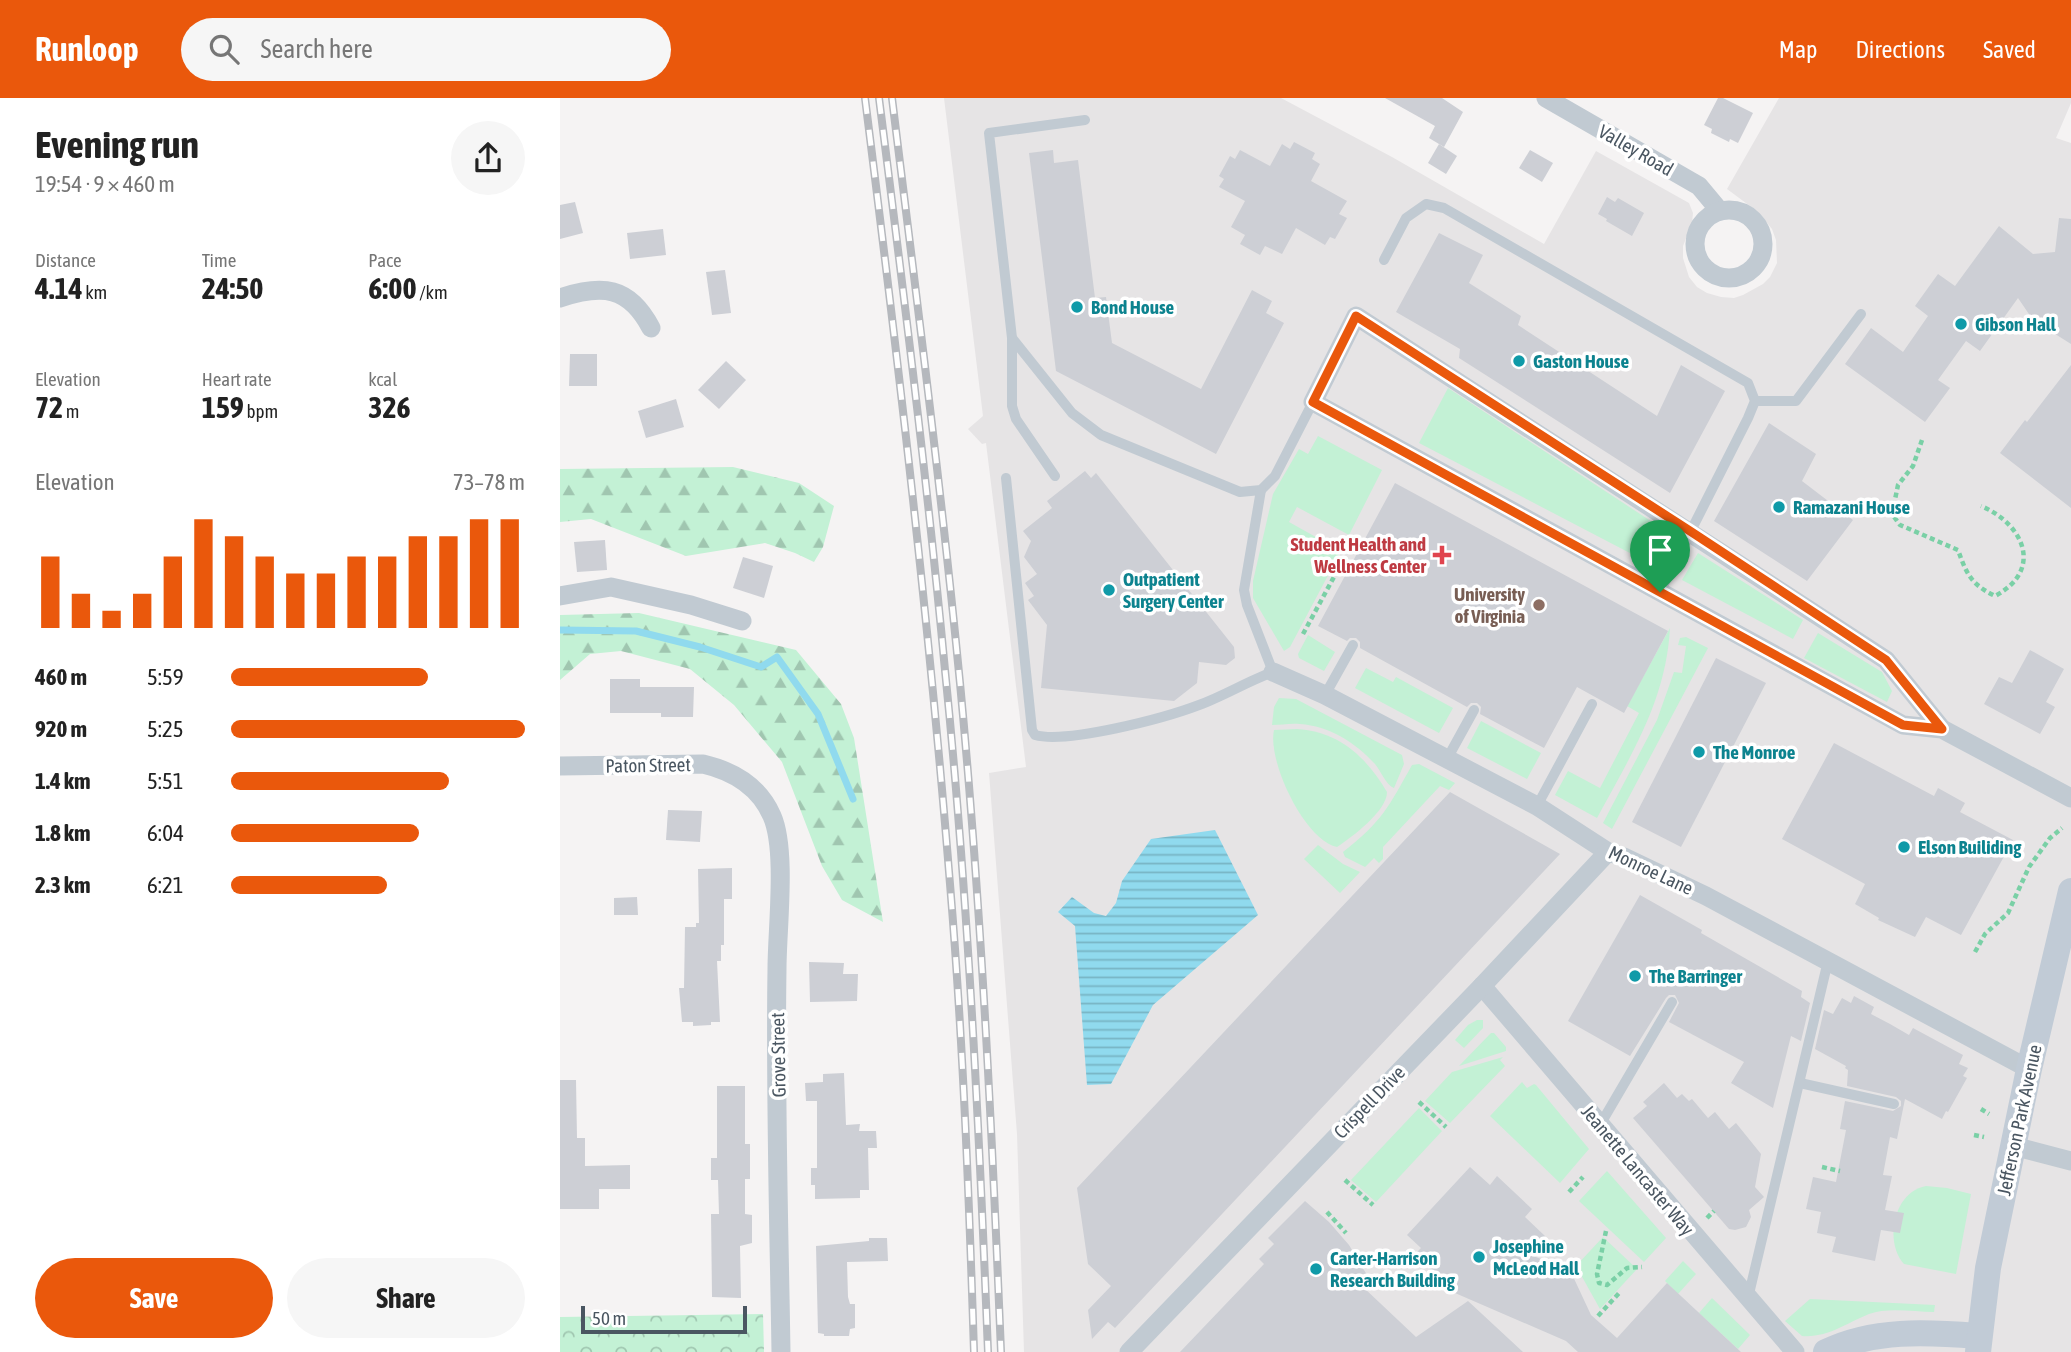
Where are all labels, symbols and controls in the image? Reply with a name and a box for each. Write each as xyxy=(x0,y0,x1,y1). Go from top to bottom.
search box xyxy=(181,18,671,81)
text: Runloop xyxy=(35,30,139,68)
icon: search xyxy=(205,30,243,68)
text: Search here xyxy=(261,34,373,64)
text: Map xyxy=(1779,36,1817,63)
text: Directions xyxy=(1855,36,1945,63)
text: Saved xyxy=(1983,36,2036,63)
street label: Valley Road xyxy=(1595,120,1677,180)
button: share xyxy=(451,121,525,195)
text: Evening run xyxy=(35,123,199,166)
text: 19:54 · 9 × 460 m xyxy=(35,171,175,197)
text: Distance xyxy=(35,249,96,271)
text: Time xyxy=(202,249,236,271)
text: Pace xyxy=(368,249,402,271)
text: 4.14 xyxy=(35,271,83,305)
text: 24:50 xyxy=(202,271,263,305)
text: 6:00 xyxy=(368,271,417,305)
text: km xyxy=(83,281,107,303)
text: /km xyxy=(417,281,448,303)
place label: Bond House xyxy=(1091,296,1175,318)
marker: Bond House xyxy=(1069,299,1085,315)
place label: Gibson Hall xyxy=(1975,313,2057,335)
marker: Gibson Hall xyxy=(1953,316,1969,332)
place label: Gaston House xyxy=(1533,350,1629,372)
marker: Gaston House xyxy=(1511,353,1527,369)
text: Elevation xyxy=(35,368,101,390)
text: Heart rate xyxy=(202,368,272,390)
text: kcal xyxy=(368,368,397,390)
text: 72 xyxy=(35,390,63,424)
text: 159 xyxy=(202,390,244,424)
text: 326 xyxy=(368,390,411,424)
text: m xyxy=(63,400,80,422)
text: bpm xyxy=(244,400,278,422)
text: Elevation xyxy=(35,469,115,495)
text: 73–78 m xyxy=(453,469,525,495)
place label: Ramazani House xyxy=(1793,496,1911,518)
marker: Ramazani House xyxy=(1771,499,1787,515)
pin xyxy=(1630,520,1690,592)
icon: arrive xyxy=(1641,531,1679,569)
place label: Student Health and Wellness Center xyxy=(1291,533,1426,577)
marker: Student Health and Wellness Center xyxy=(1432,545,1452,565)
place label: Outpatient Surgery Center xyxy=(1123,568,1224,612)
marker: Outpatient Surgery Center xyxy=(1101,582,1117,598)
place label: University of Virginia xyxy=(1454,583,1525,627)
marker: University of Virginia xyxy=(1531,597,1547,613)
text: 460 m xyxy=(35,664,87,690)
text: 5:59 xyxy=(147,664,184,690)
text: 920 m xyxy=(35,716,87,742)
text: 5:25 xyxy=(147,716,184,742)
place label: The Monroe xyxy=(1713,741,1796,763)
marker: The Monroe xyxy=(1691,744,1707,760)
street label: Paton Street xyxy=(605,753,691,777)
text: 1.4 km xyxy=(35,768,91,794)
text: 5:51 xyxy=(147,768,184,794)
text: 1.8 km xyxy=(35,820,91,846)
text: 6:04 xyxy=(147,820,184,846)
place label: Elson Builiding xyxy=(1918,836,2022,858)
marker: Elson Builiding xyxy=(1896,839,1912,855)
street label: Monroe Lane xyxy=(1605,841,1697,899)
text: 2.3 km xyxy=(35,872,91,898)
text: 6:21 xyxy=(147,872,184,898)
place label: The Barringer xyxy=(1649,965,1742,987)
marker: The Barringer xyxy=(1627,968,1643,984)
street label: Grove Street xyxy=(766,1012,790,1098)
street label: Jefferson Park Avenue xyxy=(1992,1043,2046,1197)
street label: Crispell Drive xyxy=(1329,1061,1409,1143)
street label: Jeanette Lancaster Way xyxy=(1577,1100,1699,1240)
place label: Josephine McLeod Hall xyxy=(1492,1235,1580,1279)
place label: Carter-Harrison Research Building xyxy=(1330,1247,1456,1291)
marker: Josephine McLeod Hall xyxy=(1471,1249,1487,1265)
button: Save xyxy=(35,1258,273,1338)
button: Share xyxy=(287,1258,525,1338)
marker: Carter-Harrison Research Building xyxy=(1308,1261,1324,1277)
scale bar xyxy=(581,1303,747,1335)
text: 50 m xyxy=(592,1307,626,1329)

